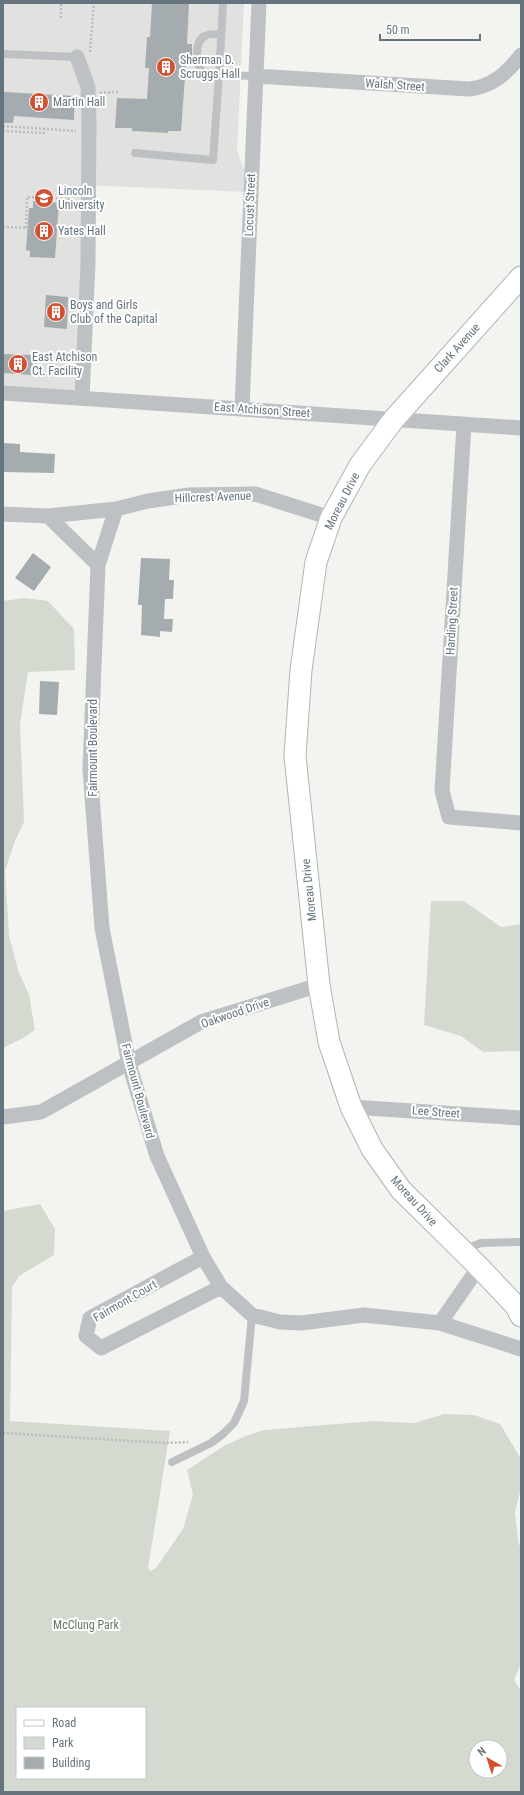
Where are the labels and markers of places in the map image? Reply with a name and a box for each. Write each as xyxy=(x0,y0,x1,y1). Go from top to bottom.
place label: Sherman D. Scruggs Hall xyxy=(180,53,240,81)
building icon: Sherman D. Scruggs Hall xyxy=(155,56,177,78)
building icon: Martin Hall xyxy=(28,91,50,113)
place label: Martin Hall xyxy=(53,95,105,109)
place label: Lincoln University xyxy=(58,184,104,212)
school or university icon: Lincoln University xyxy=(33,187,55,209)
building icon: Yates Hall xyxy=(33,220,55,242)
place label: Yates Hall xyxy=(58,224,106,238)
place label: Boys and Girls Club of the Capital xyxy=(70,298,158,326)
building icon: Boys and Girls Club of the Capital xyxy=(45,301,67,323)
place label: East Atchison Ct. Facility xyxy=(32,350,97,378)
building icon: East Atchison Ct. Facility xyxy=(7,353,29,375)

